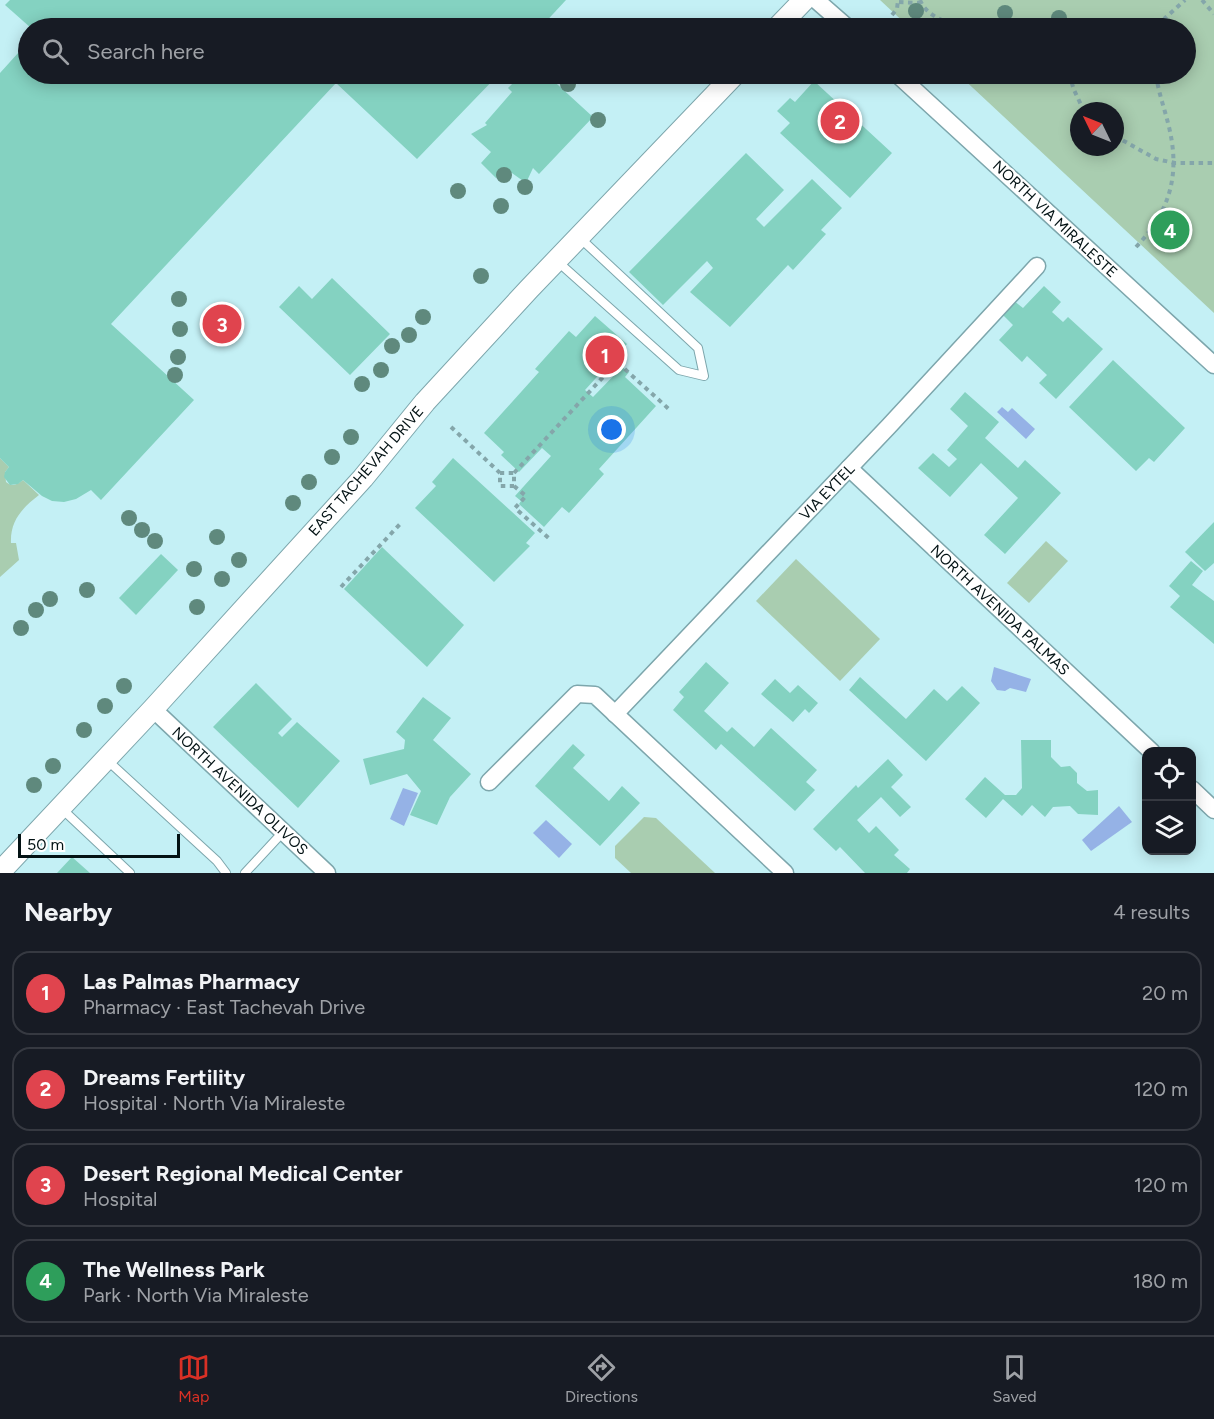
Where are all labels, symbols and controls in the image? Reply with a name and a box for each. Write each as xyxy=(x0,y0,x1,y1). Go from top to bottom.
search box xyxy=(18,18,1196,84)
icon: search xyxy=(39,35,72,68)
text: Search here xyxy=(87,38,205,65)
pin: 2 xyxy=(820,98,860,144)
north arrow xyxy=(1070,102,1124,156)
street label: NORTH VIA MIRALESTE xyxy=(989,157,1121,281)
pin: 4 xyxy=(1150,208,1190,252)
pin: 3 xyxy=(202,302,242,346)
pin: 1 xyxy=(586,332,624,378)
street label: EAST TACHEVAH DRIVE xyxy=(305,402,427,540)
your location xyxy=(597,415,626,444)
street label: VIA EYTEL xyxy=(796,460,858,524)
street label: NORTH AVENIDA PALMAS xyxy=(927,541,1073,679)
street label: NORTH AVENIDA OLIVOS xyxy=(168,723,312,859)
map controls xyxy=(1142,747,1196,855)
button: locate xyxy=(1142,747,1196,801)
button: layers xyxy=(1142,801,1196,855)
scale bar xyxy=(18,831,180,858)
text: 50 m xyxy=(27,835,64,854)
text: Nearby xyxy=(24,896,112,928)
text: 4 results xyxy=(1113,900,1190,924)
text: Las Palmas Pharmacy xyxy=(83,968,300,995)
text: 1 xyxy=(41,981,50,1005)
text: 20 m xyxy=(1142,981,1188,1005)
text: Pharmacy · East Tachevah Drive xyxy=(83,995,365,1019)
text: Dreams Fertility xyxy=(83,1064,245,1091)
text: 2 xyxy=(40,1077,51,1101)
text: 120 m xyxy=(1134,1077,1188,1101)
text: Hospital · North Via Miraleste xyxy=(83,1091,345,1115)
text: Desert Regional Medical Center xyxy=(83,1160,403,1187)
text: 3 xyxy=(40,1173,51,1197)
text: 120 m xyxy=(1134,1173,1188,1197)
text: Hospital xyxy=(83,1187,158,1211)
text: The Wellness Park xyxy=(83,1256,265,1283)
text: 4 xyxy=(39,1269,52,1293)
text: 180 m xyxy=(1133,1269,1188,1293)
text: Park · North Via Miraleste xyxy=(83,1283,309,1307)
tab: Map xyxy=(177,1351,210,1406)
tab: Directions xyxy=(565,1351,638,1406)
tab: Saved xyxy=(993,1351,1037,1406)

